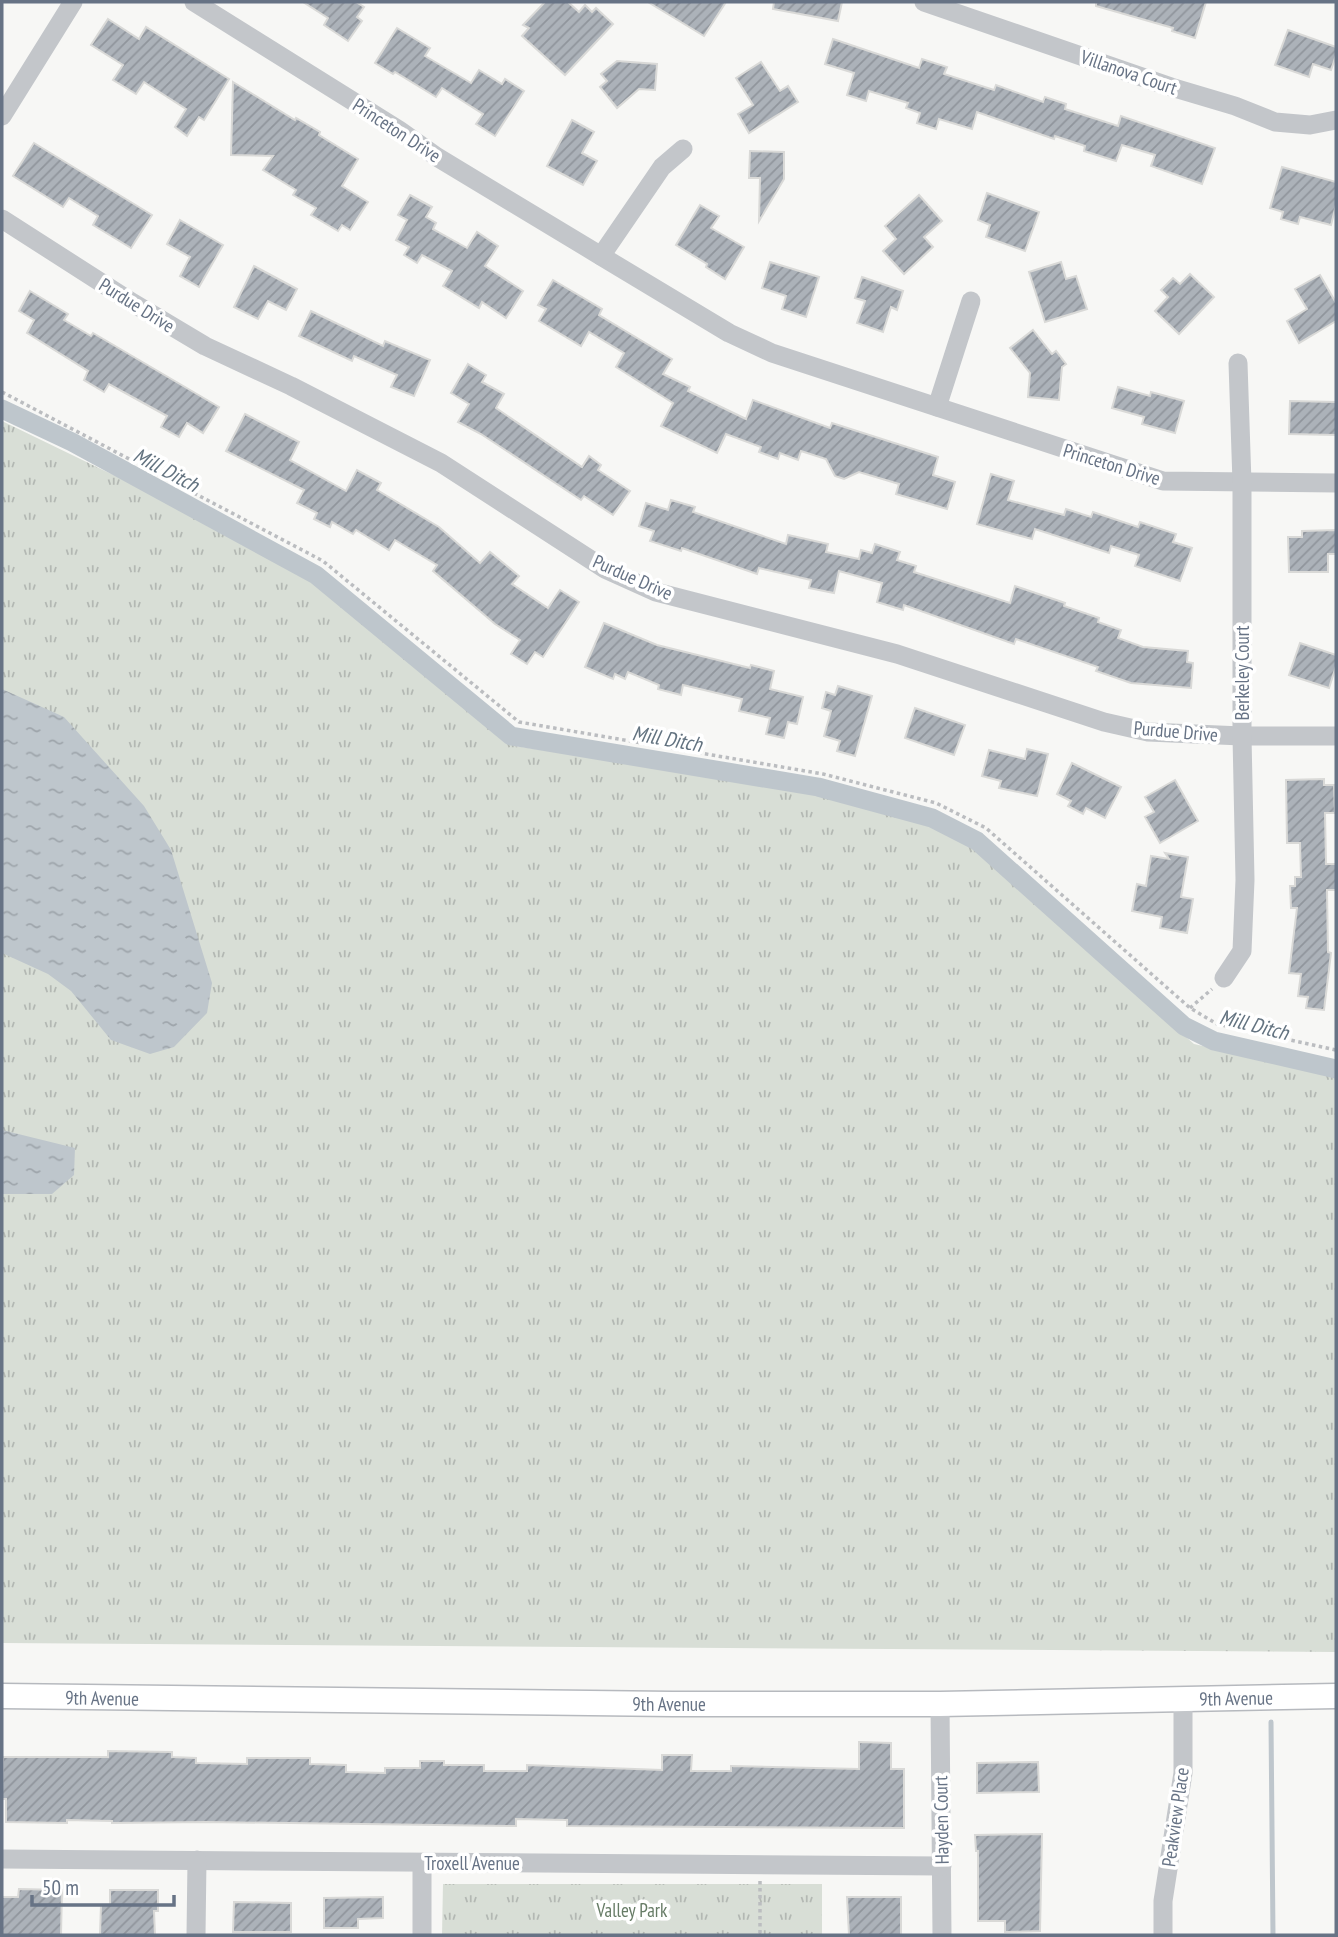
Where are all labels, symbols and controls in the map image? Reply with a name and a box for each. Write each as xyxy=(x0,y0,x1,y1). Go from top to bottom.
street label: Villanova Court xyxy=(1077,44,1181,100)
street label: Princeton Drive xyxy=(348,93,446,167)
street label: Purdue Drive xyxy=(95,272,179,338)
street label: Princeton Drive xyxy=(1061,438,1164,490)
water label: Mill Ditch xyxy=(129,441,205,499)
street label: Purdue Drive xyxy=(590,549,677,605)
street label: Berkeley Court xyxy=(1230,625,1254,721)
street label: Purdue Drive xyxy=(1133,715,1219,747)
water label: Mill Ditch xyxy=(630,719,706,758)
water label: Mill Ditch xyxy=(1217,1003,1293,1047)
street label: 9th Avenue xyxy=(65,1685,139,1711)
street label: 9th Avenue xyxy=(1199,1685,1273,1711)
street label: 9th Avenue xyxy=(632,1692,706,1716)
street label: Peakview Place xyxy=(1156,1766,1194,1868)
street label: Hayden Court xyxy=(928,1775,954,1865)
street label: Troxell Avenue xyxy=(424,1851,520,1875)
scale bar xyxy=(32,1864,173,1908)
text: 50 m xyxy=(42,1874,79,1901)
park label: Valley Park xyxy=(596,1898,668,1922)

